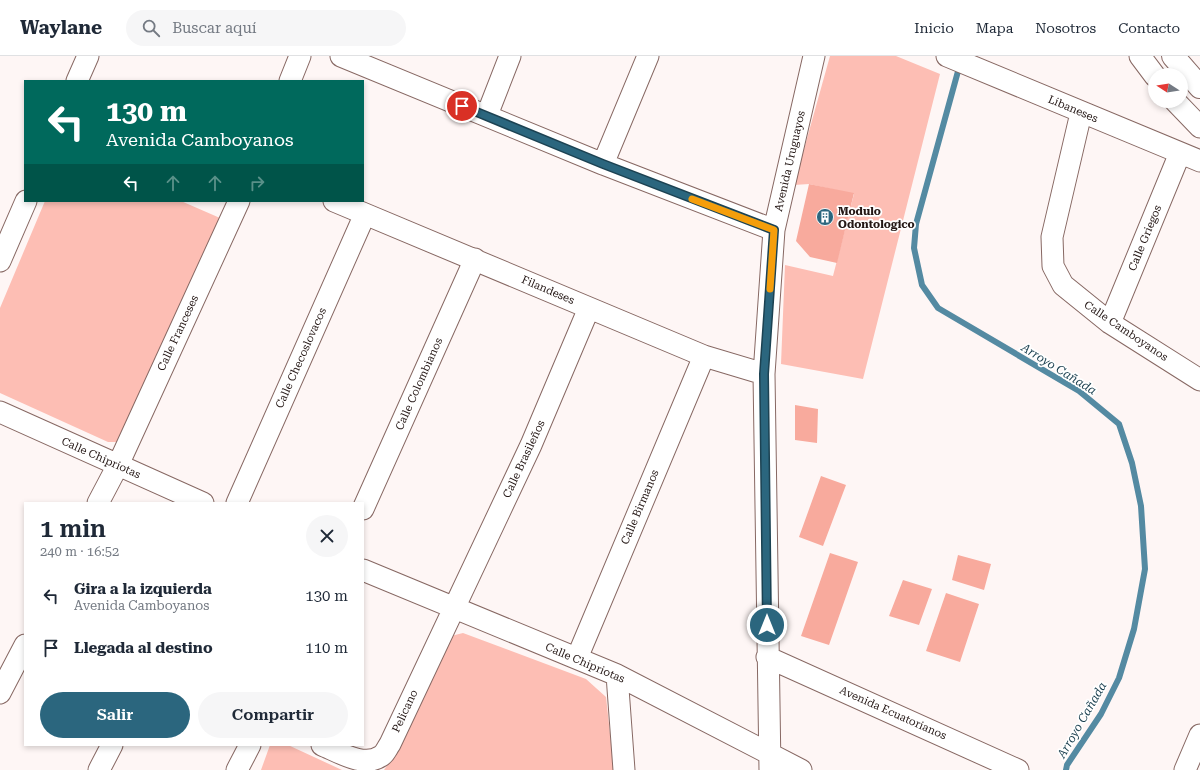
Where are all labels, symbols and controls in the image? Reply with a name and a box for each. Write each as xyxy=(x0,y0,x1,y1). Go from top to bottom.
search box xyxy=(126,10,406,46)
text: Waylane xyxy=(20,16,102,39)
icon: search xyxy=(140,17,162,39)
text: Buscar aquí xyxy=(172,19,257,37)
text: Inicio xyxy=(914,20,954,36)
text: Mapa xyxy=(976,20,1013,36)
text: Nosotros xyxy=(1035,20,1096,36)
text: Contacto xyxy=(1118,20,1180,36)
north arrow xyxy=(1148,68,1188,108)
map controls xyxy=(1148,68,1188,108)
pin xyxy=(445,89,479,123)
street label: Libaneses xyxy=(1046,93,1100,125)
text: 130 m xyxy=(106,95,187,128)
icon: arrive xyxy=(451,95,473,117)
icon: left xyxy=(40,96,92,148)
street label: Avenida Uruguayos xyxy=(772,109,808,213)
text: Avenida Camboyanos xyxy=(106,129,294,150)
icon: left xyxy=(120,172,142,194)
icon: ahead xyxy=(162,172,184,194)
icon: ahead xyxy=(204,172,226,194)
icon: right xyxy=(246,172,268,194)
street label: Calle Griegos xyxy=(1126,203,1164,273)
place label: Modulo Odontologico xyxy=(838,205,915,231)
building icon: Modulo Odontologico xyxy=(815,207,835,227)
street label: Filandeses xyxy=(520,273,576,307)
street label: Calle Franceses xyxy=(155,293,201,373)
street label: Calle Camboyanos xyxy=(1082,298,1170,364)
street label: Calle Checoslovacos xyxy=(273,306,329,410)
street label: Calle Colombianos xyxy=(393,336,445,432)
water label: Arroyo Cañada xyxy=(1018,340,1099,398)
street label: Calle Brasileños xyxy=(500,418,548,500)
street label: Calle Chipriotas xyxy=(59,435,143,481)
street label: Calle Birmanos xyxy=(618,468,662,546)
text: 1 min xyxy=(40,515,106,543)
button: close xyxy=(306,515,348,557)
text: 240 m · 16:52 xyxy=(40,544,119,559)
text: Gira a la izquierda xyxy=(74,580,212,598)
icon: left xyxy=(40,585,62,607)
text: 130 m xyxy=(305,587,348,605)
text: Avenida Camboyanos xyxy=(74,598,209,613)
position arrow xyxy=(746,604,788,646)
icon: arrive xyxy=(40,637,62,659)
text: Llegada al destino xyxy=(74,639,213,657)
text: 110 m xyxy=(305,639,348,657)
street label: Calle Chipriotas xyxy=(543,640,627,686)
water label: Arroyo Cañada xyxy=(1054,679,1109,761)
street label: Avenida Ecuatorianos xyxy=(837,684,949,742)
street label: Pelicano xyxy=(389,687,421,734)
button: Salir xyxy=(40,692,190,738)
button: Compartir xyxy=(198,692,348,738)

